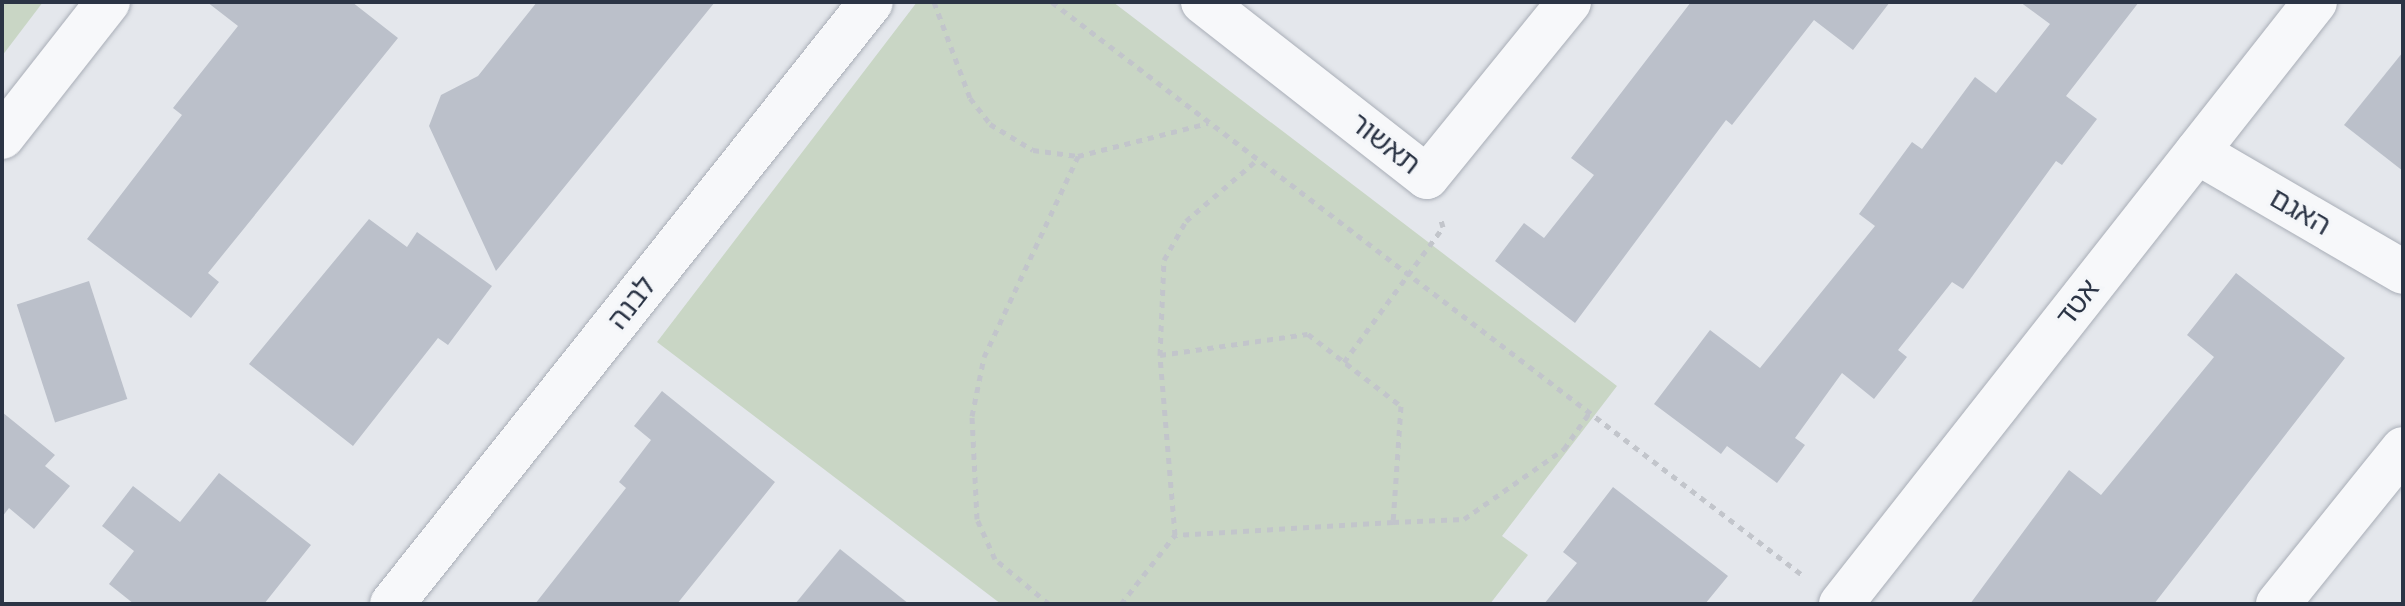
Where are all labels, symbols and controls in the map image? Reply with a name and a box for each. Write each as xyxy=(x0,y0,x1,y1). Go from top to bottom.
street label: תאשור xyxy=(1343,106,1427,182)
street label: האגם xyxy=(2264,181,2336,243)
street label: לבנה xyxy=(601,270,663,336)
street label: אטד xyxy=(2049,273,2107,333)

